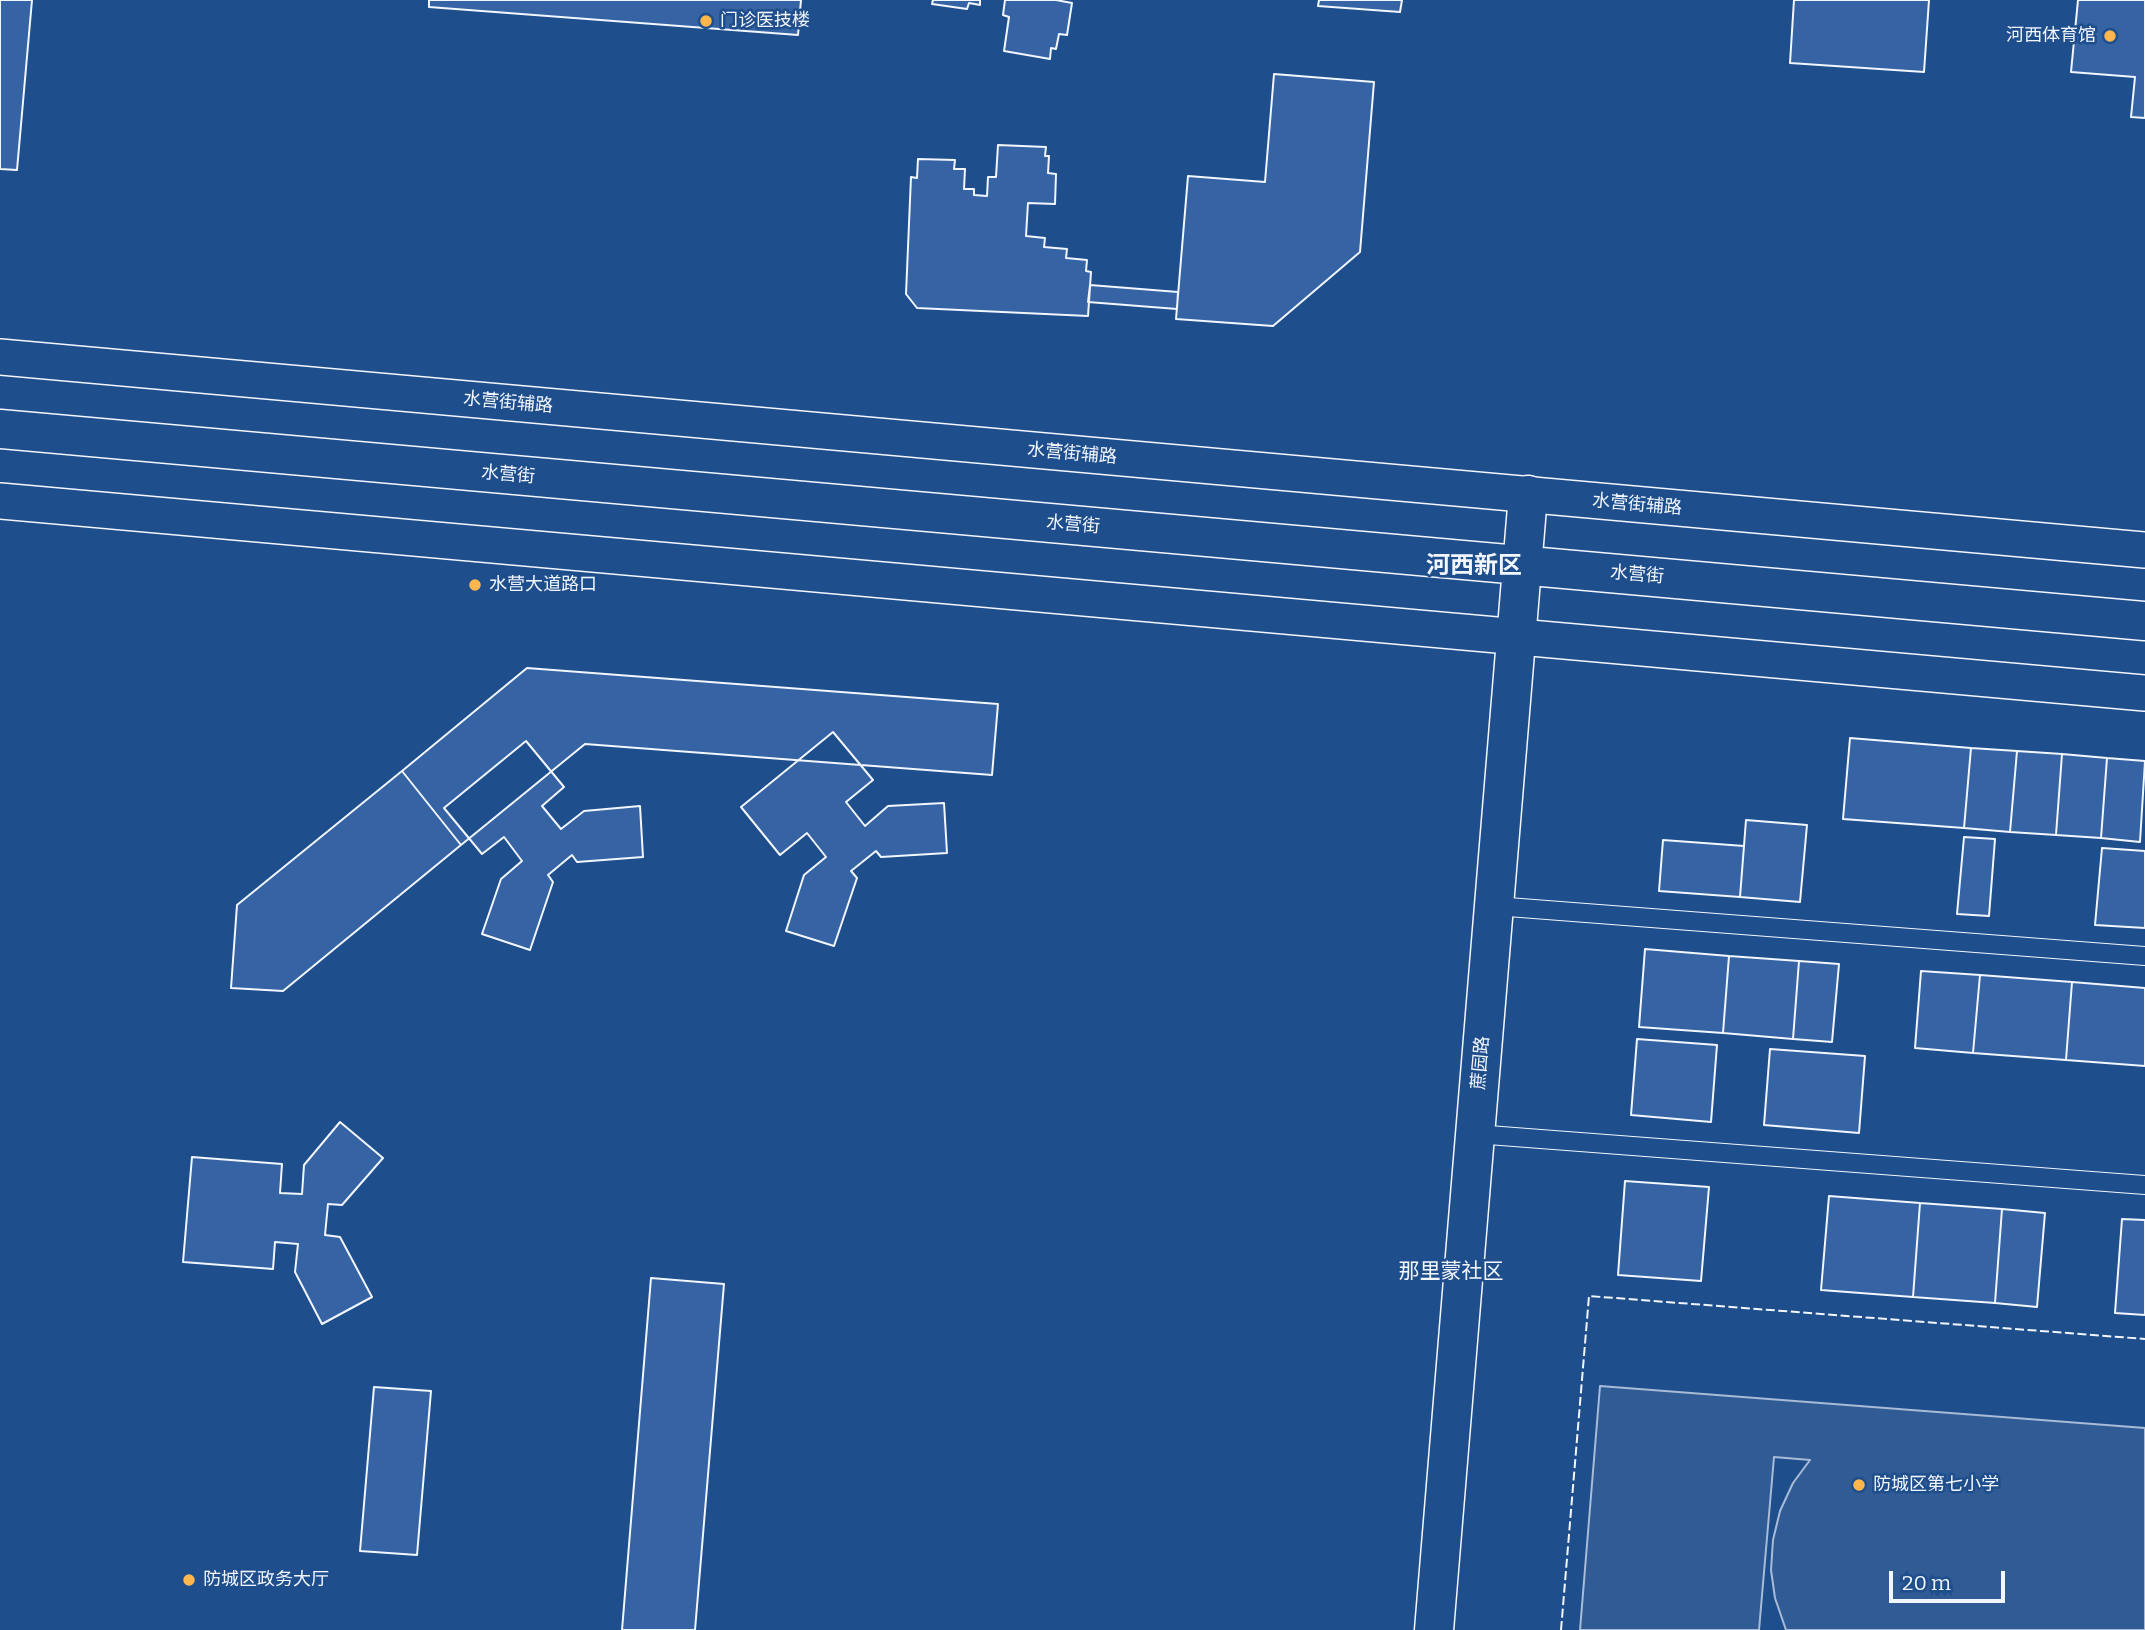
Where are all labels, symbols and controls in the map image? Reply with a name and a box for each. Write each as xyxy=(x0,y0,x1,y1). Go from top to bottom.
place label: 门诊医技楼 xyxy=(720,10,810,32)
marker: 门诊医技楼 xyxy=(698,13,714,29)
place label: 河西体育馆 xyxy=(2006,25,2096,47)
marker: 河西体育馆 xyxy=(2102,28,2118,44)
street label: 水营街辅路 xyxy=(462,388,554,418)
street label: 水营街辅路 xyxy=(1026,439,1118,469)
street label: 水营街 xyxy=(480,462,536,488)
street label: 水营街辅路 xyxy=(1591,490,1683,520)
street label: 水营街 xyxy=(1045,512,1101,538)
district label: 河西新区 xyxy=(1426,552,1522,580)
street label: 水营街 xyxy=(1609,562,1665,588)
place label: 水营大道路口 xyxy=(489,574,597,596)
marker: 水营大道路口 xyxy=(467,577,483,593)
street label: 蔗园路 xyxy=(1468,1035,1494,1091)
district label: 那里蒙社区 xyxy=(1399,1259,1503,1285)
place label: 防城区第七小学 xyxy=(1873,1474,1999,1496)
marker: 防城区第七小学 xyxy=(1851,1477,1867,1493)
scale bar xyxy=(1893,1556,2008,1600)
place label: 防城区政务大厅 xyxy=(203,1569,329,1591)
text: 20 m xyxy=(1902,1570,1951,1596)
marker: 防城区政务大厅 xyxy=(181,1572,197,1588)

